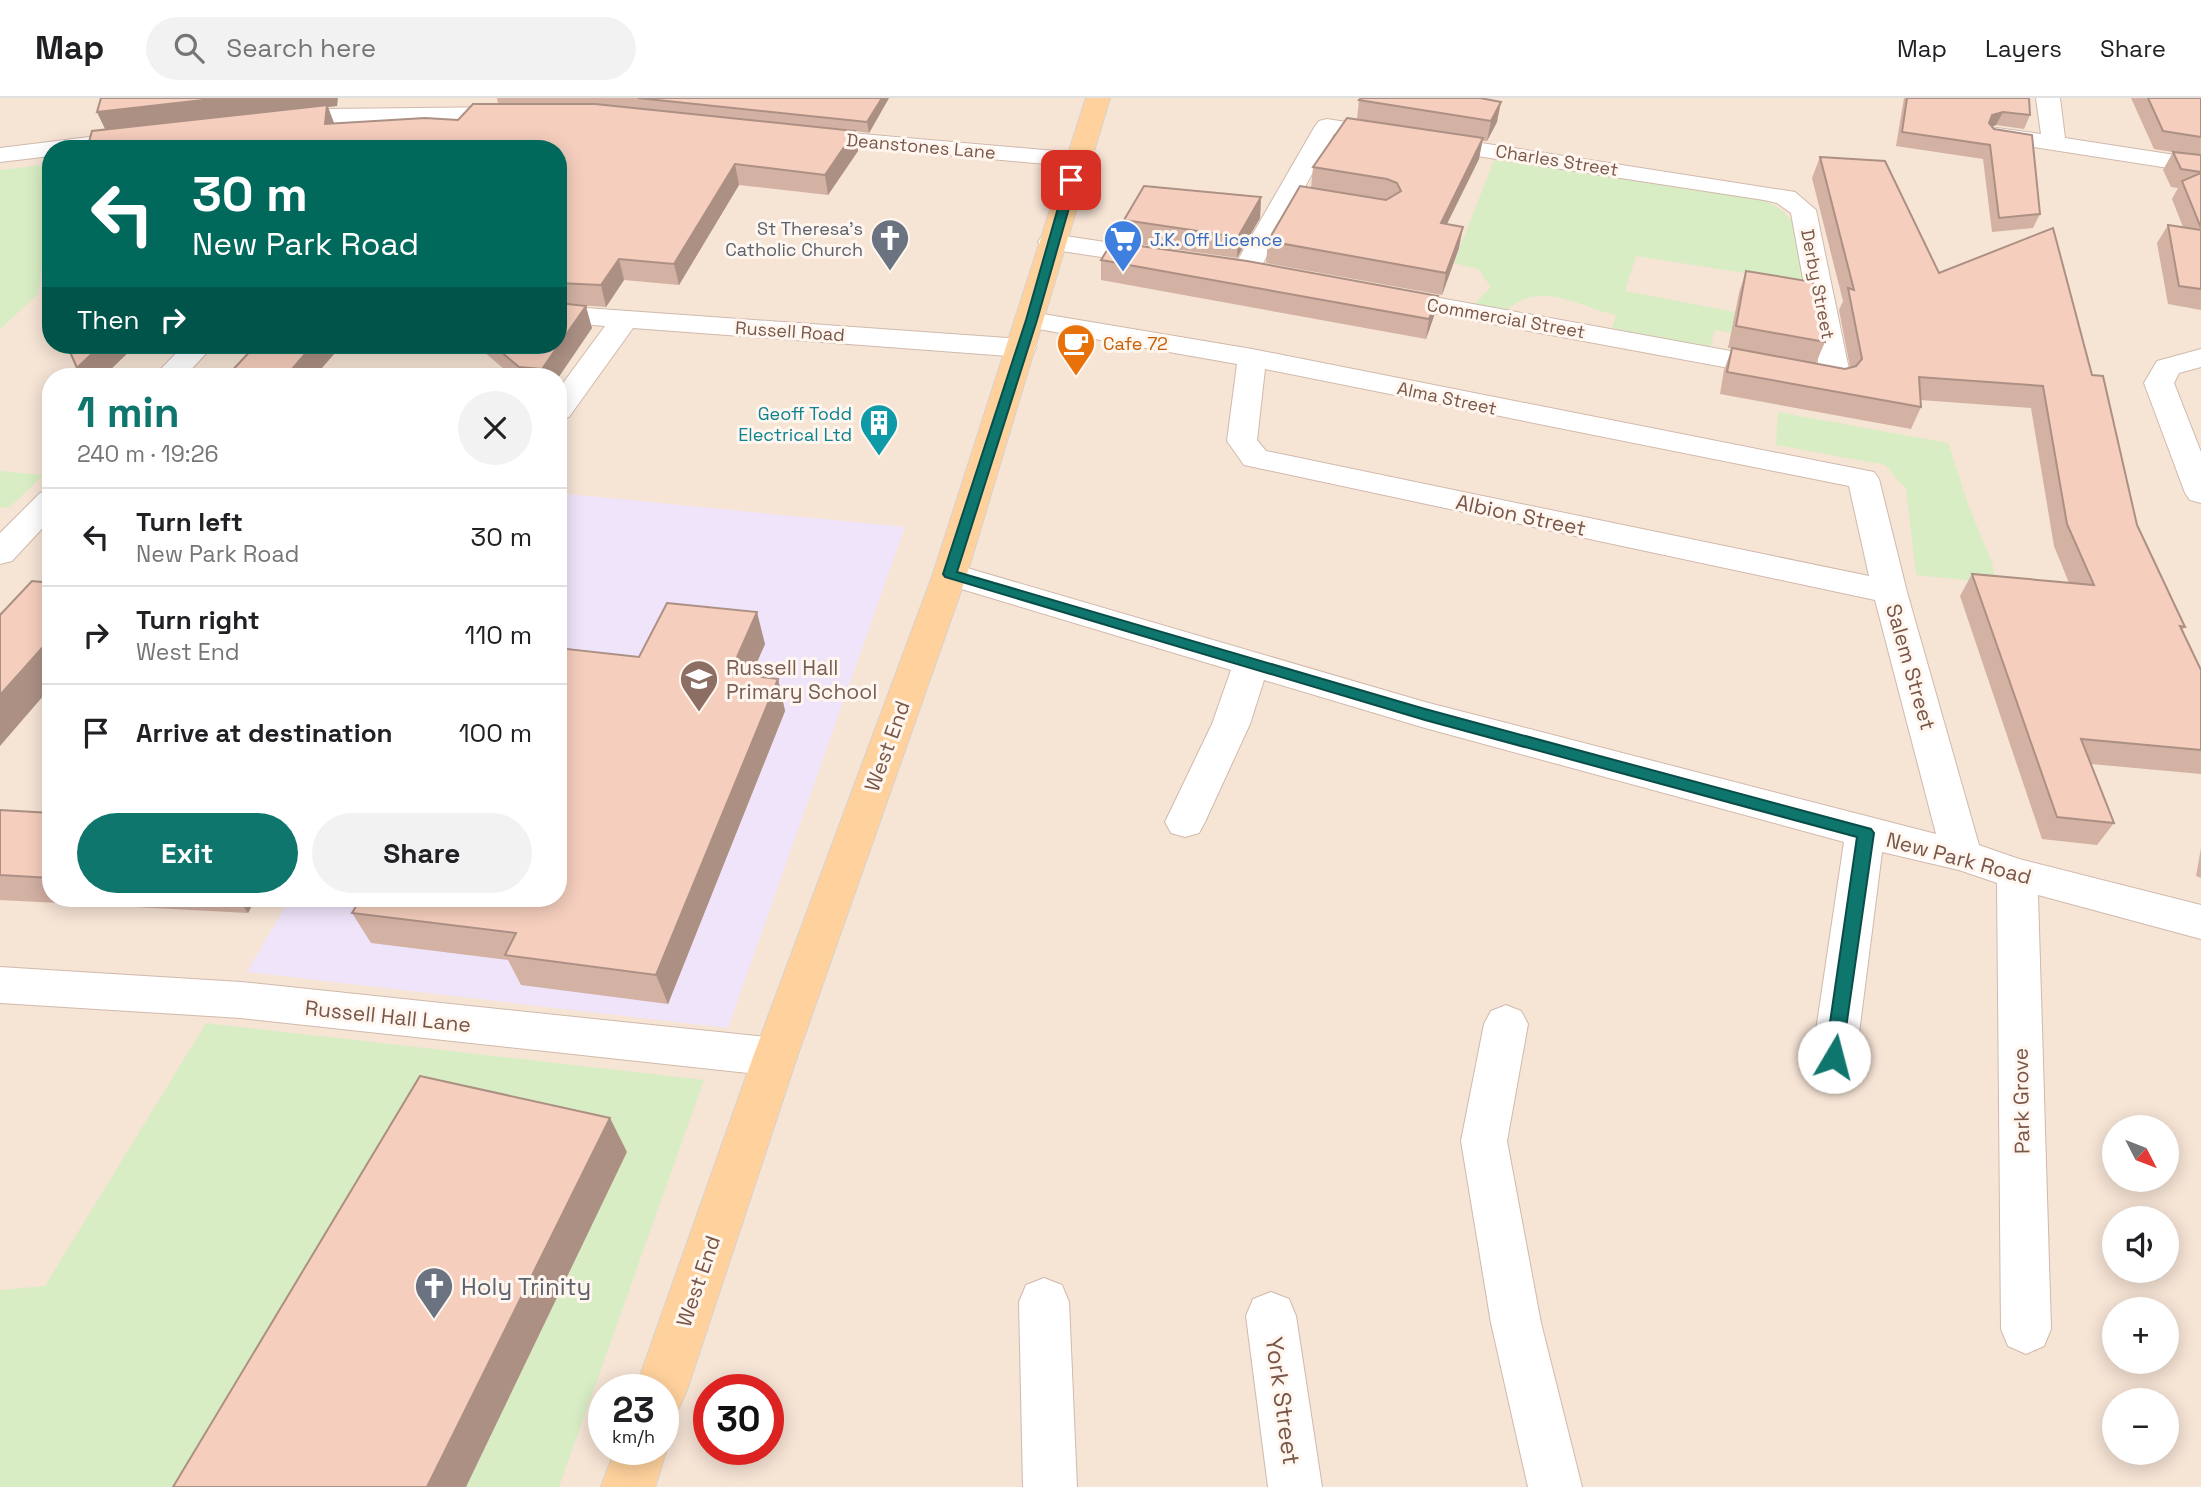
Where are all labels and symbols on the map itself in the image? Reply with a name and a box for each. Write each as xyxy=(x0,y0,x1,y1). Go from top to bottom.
street label: Deanstones Lane xyxy=(845,128,997,164)
street label: Charles Street xyxy=(1494,139,1620,181)
pin xyxy=(1041,150,1101,210)
place label: St Theresa's Catholic Church xyxy=(725,217,863,261)
church icon: St Theresa's Catholic Church xyxy=(869,217,911,272)
supermarket icon: J.K. Off Licence xyxy=(1102,218,1144,273)
street label: Derby Street xyxy=(1796,227,1840,341)
place label: J.K. Off Licence xyxy=(1150,228,1282,251)
street label: Commercial Street xyxy=(1425,293,1587,343)
street label: Russell Road xyxy=(735,316,845,346)
cafe icon: Cafe 72 xyxy=(1055,322,1097,377)
place label: Cafe 72 xyxy=(1103,332,1168,355)
street label: Alma Street xyxy=(1395,376,1499,420)
place label: Geoff Todd Electrical Ltd xyxy=(738,402,852,446)
building icon: Geoff Todd Electrical Ltd xyxy=(858,402,900,457)
street label: Albion Street xyxy=(1453,488,1589,542)
street label: Salem Street xyxy=(1880,601,1942,733)
place label: Russell Hall Primary School xyxy=(726,654,877,705)
school or university icon: Russell Hall Primary School xyxy=(678,658,720,713)
street label: West End xyxy=(858,697,916,795)
street label: New Park Road xyxy=(1884,826,2034,890)
street label: Russell Hall Lane xyxy=(304,994,472,1038)
position arrow xyxy=(1797,1020,1871,1094)
street label: Park Grove xyxy=(2007,1048,2035,1154)
north arrow xyxy=(2102,1115,2179,1192)
street label: West End xyxy=(670,1232,726,1330)
church icon: Holy Trinity xyxy=(413,1265,455,1320)
place label: Holy Trinity xyxy=(461,1271,591,1302)
street label: York Street xyxy=(1259,1335,1307,1467)
speed limit sign: 30 xyxy=(693,1374,784,1465)

